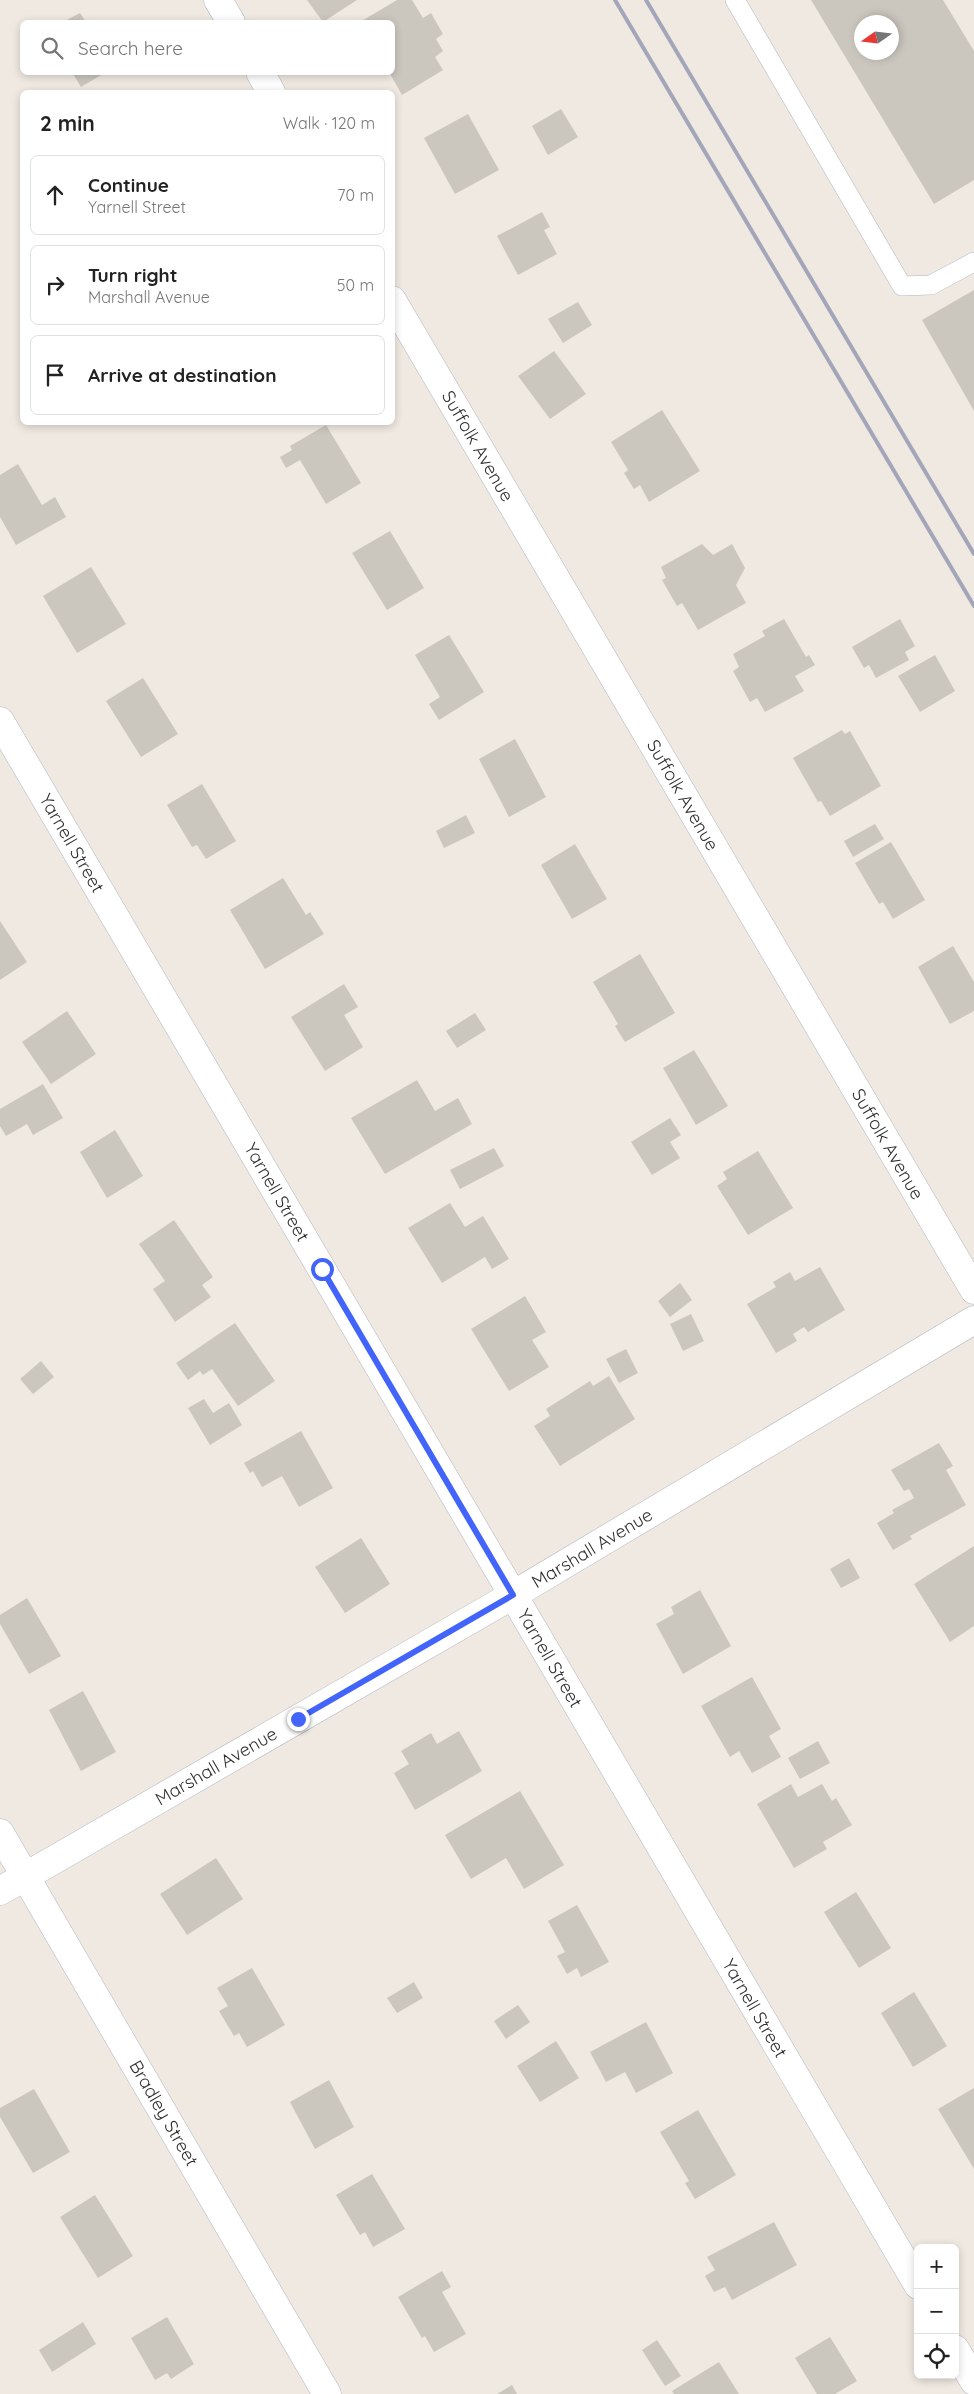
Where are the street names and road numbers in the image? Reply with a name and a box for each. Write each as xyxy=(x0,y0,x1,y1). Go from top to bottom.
street label: Suffolk Avenue xyxy=(437,386,519,506)
street label: Suffolk Avenue xyxy=(642,735,724,855)
street label: Yarnell Street xyxy=(34,789,110,897)
street label: Suffolk Avenue xyxy=(847,1084,929,1204)
street label: Yarnell Street xyxy=(239,1138,315,1246)
street label: Marshall Avenue xyxy=(527,1503,657,1593)
street label: Yarnell Street xyxy=(512,1604,588,1712)
street label: Marshall Avenue xyxy=(151,1722,281,1810)
street label: Yarnell Street xyxy=(717,1954,793,2062)
street label: Bradley Street xyxy=(124,2056,204,2170)

